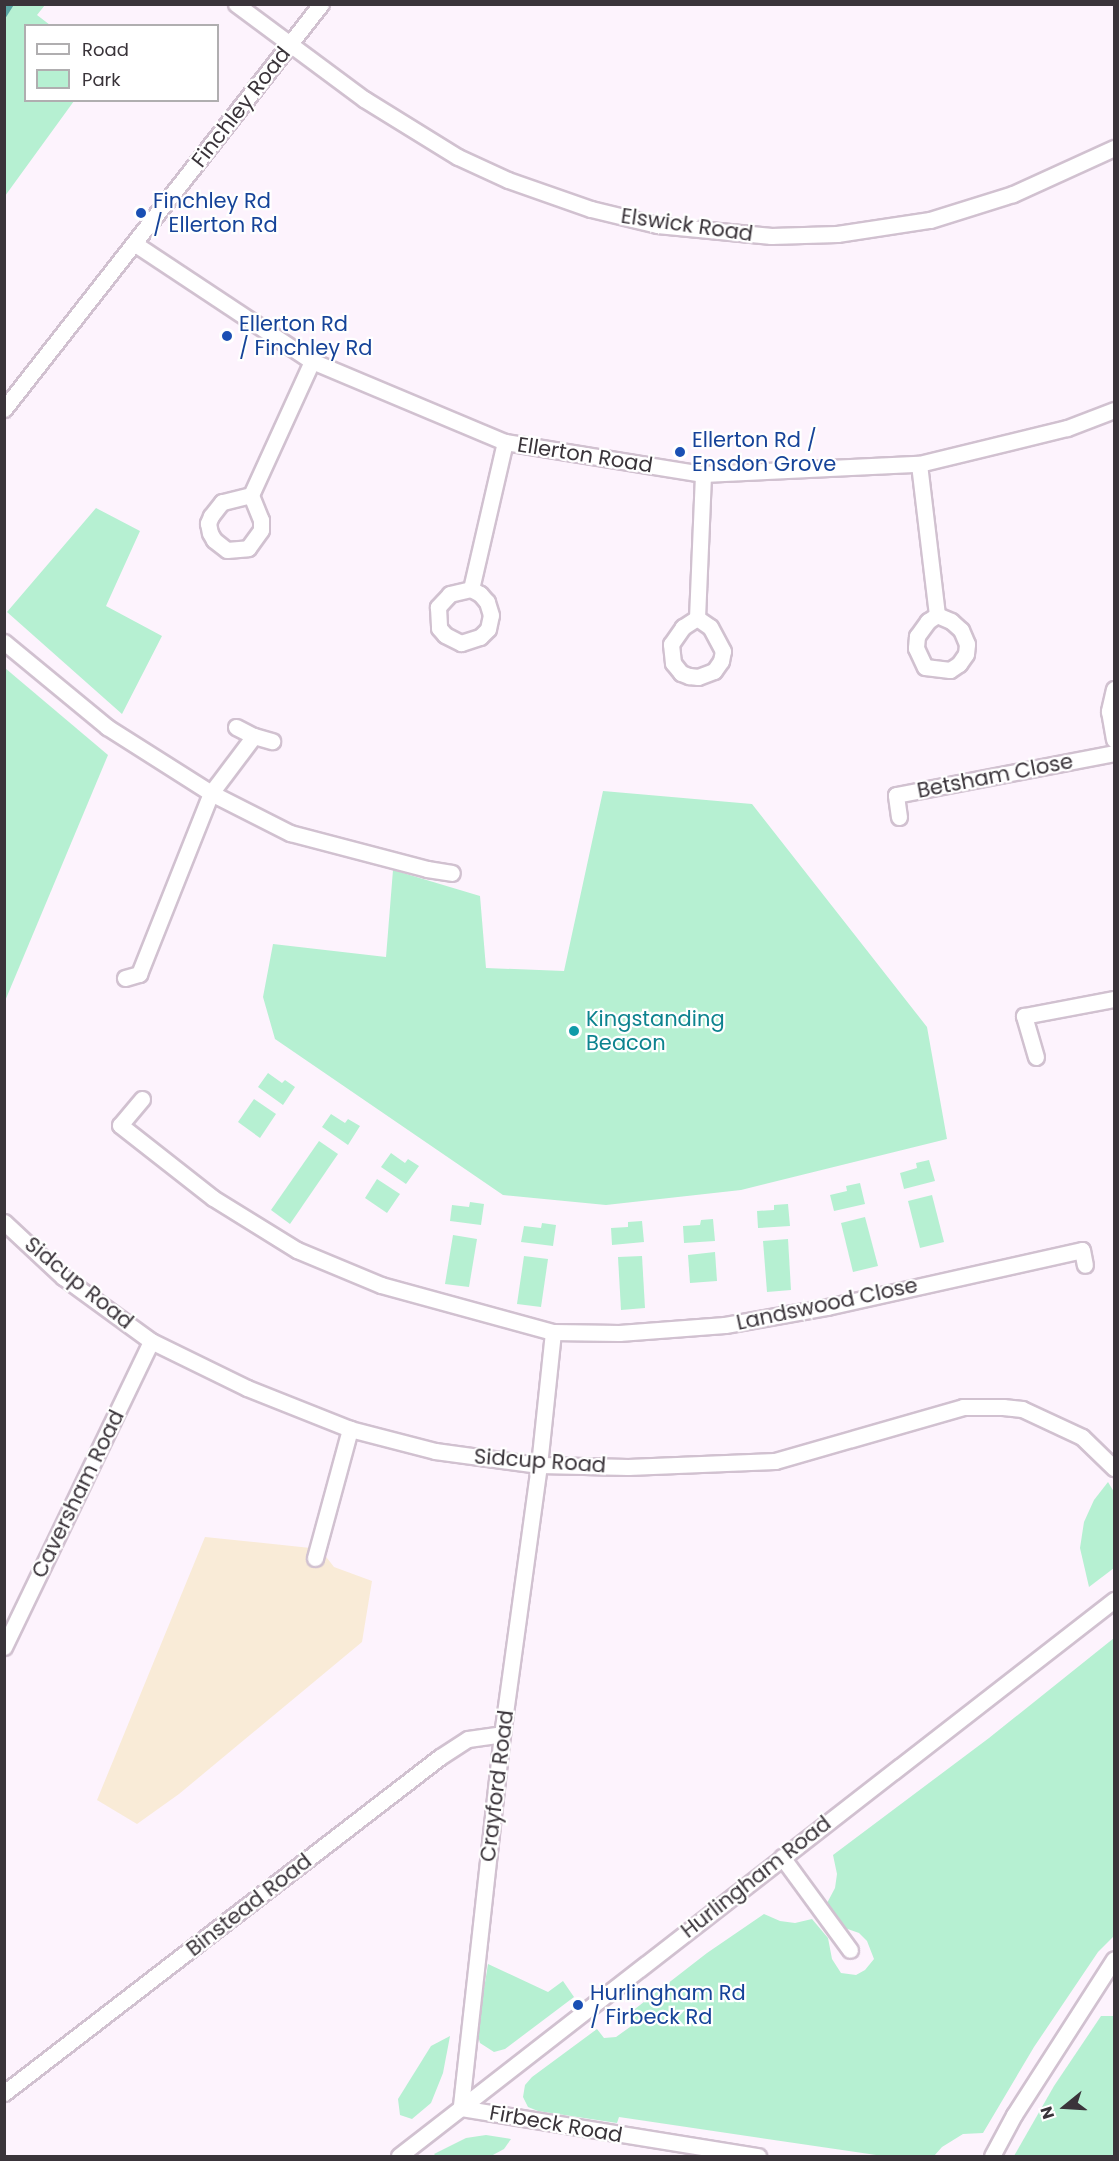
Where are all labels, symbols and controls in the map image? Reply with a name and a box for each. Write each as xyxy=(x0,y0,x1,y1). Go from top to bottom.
legend xyxy=(24,24,219,102)
text: Road xyxy=(82,37,129,62)
street label: Finchley Road xyxy=(186,42,296,172)
text: Park xyxy=(82,67,121,92)
place label: Finchley Rd / Ellerton Rd xyxy=(153,188,278,238)
street label: Elswick Road xyxy=(619,203,755,247)
marker: Finchley Rd / Ellerton Rd xyxy=(134,206,148,220)
place label: Ellerton Rd / Finchley Rd xyxy=(239,311,373,361)
marker: Ellerton Rd / Finchley Rd xyxy=(220,329,234,343)
place label: Ellerton Rd / Ensdon Grove xyxy=(692,427,836,477)
street label: Ellerton Road xyxy=(516,432,654,478)
marker: Ellerton Rd / Ensdon Grove xyxy=(673,445,687,459)
street label: Betsham Close xyxy=(915,749,1075,803)
place label: Kingstanding Beacon xyxy=(586,1006,725,1056)
marker: Kingstanding Beacon xyxy=(567,1024,581,1038)
street label: Sidcup Road xyxy=(20,1232,138,1334)
street label: Landswood Close xyxy=(734,1272,920,1336)
street label: Caversham Road xyxy=(26,1406,130,1582)
street label: Sidcup Road xyxy=(473,1444,607,1478)
street label: Crayford Road xyxy=(475,1709,519,1863)
street label: Hurlingham Road xyxy=(676,1811,836,1943)
street label: Binstead Road xyxy=(181,1848,317,1962)
place label: Hurlingham Rd / Firbeck Rd xyxy=(590,1980,746,2030)
marker: Hurlingham Rd / Firbeck Rd xyxy=(571,1998,585,2012)
north arrow xyxy=(1035,2077,1095,2137)
street label: Firbeck Road xyxy=(488,2100,624,2148)
text: N xyxy=(1035,2103,1060,2122)

